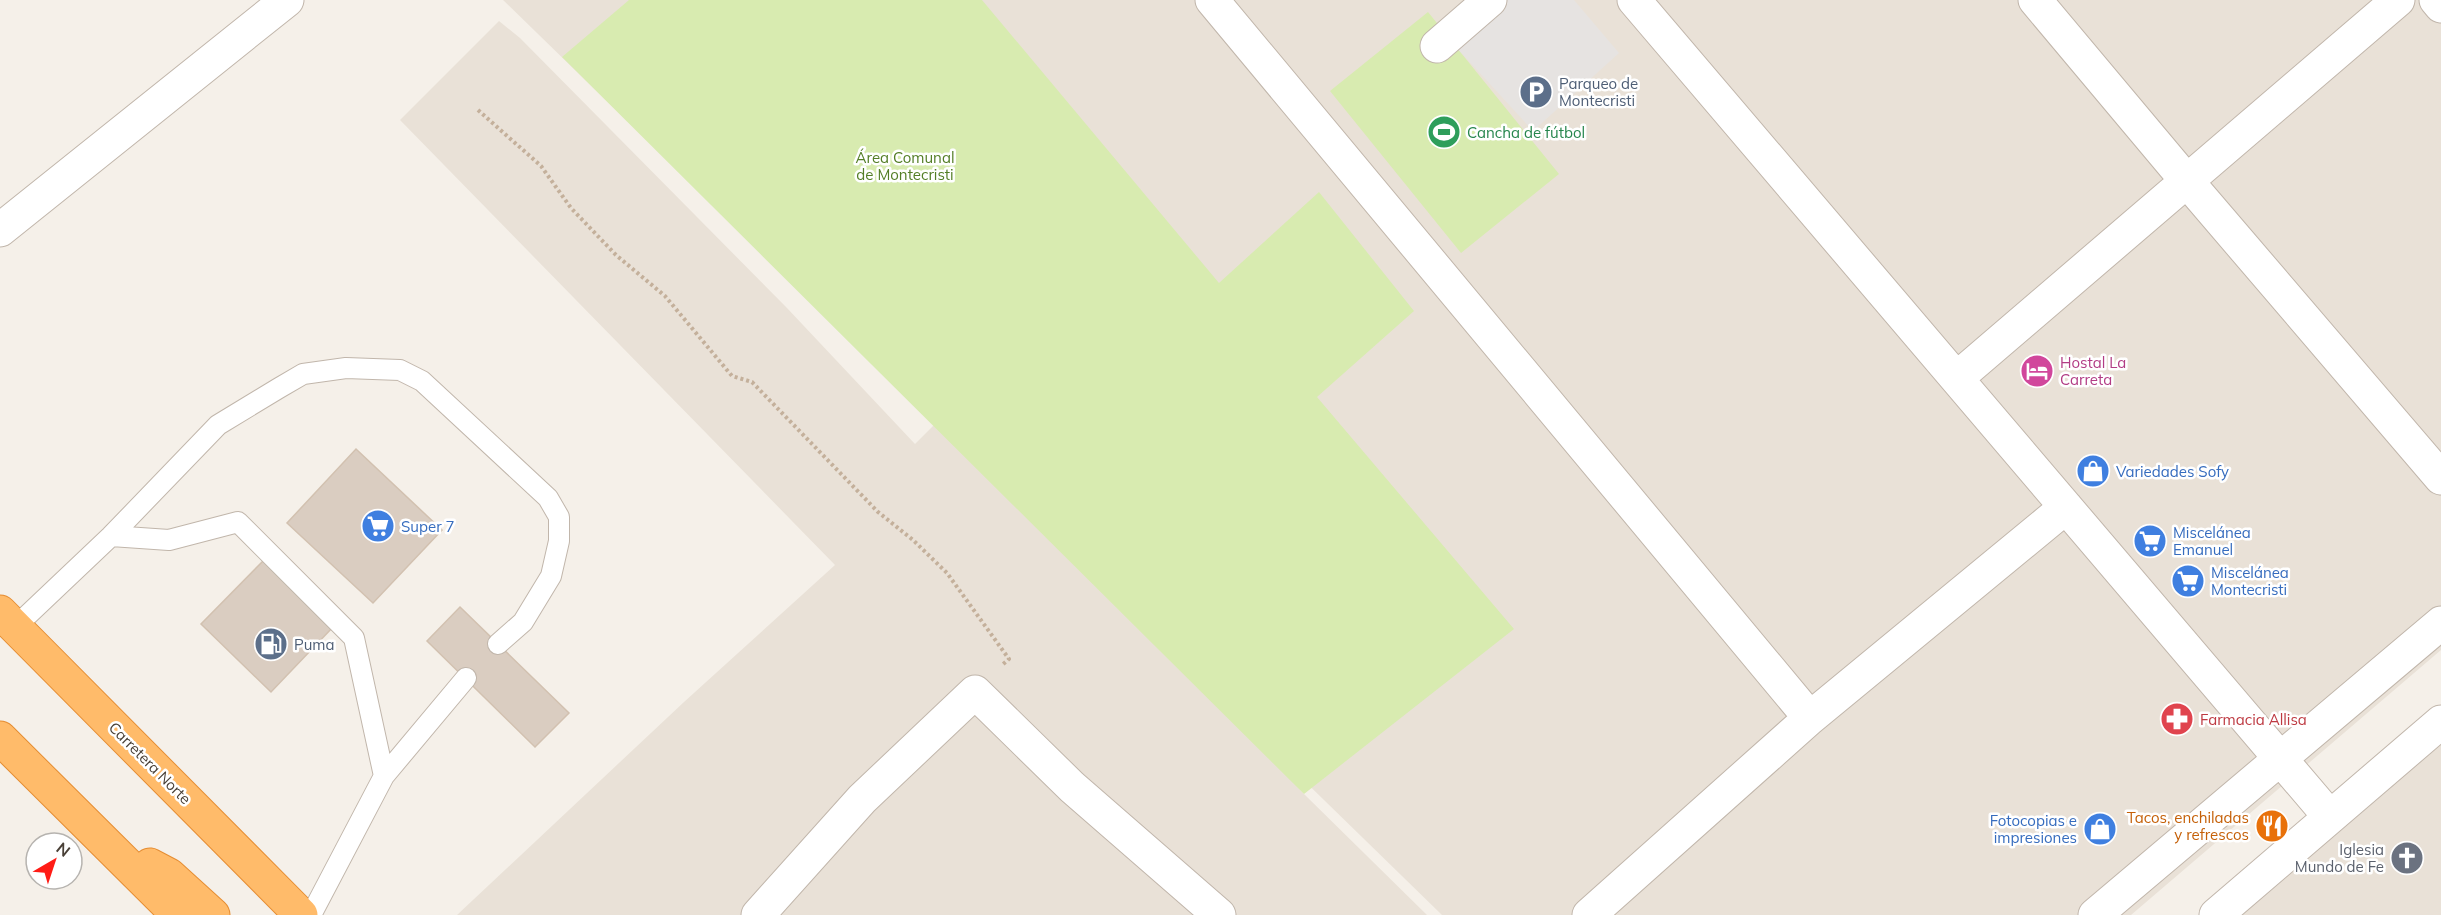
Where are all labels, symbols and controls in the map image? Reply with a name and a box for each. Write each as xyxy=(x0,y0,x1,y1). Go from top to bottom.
parking icon: Parqueo de Montecristi xyxy=(1518,74,1554,110)
place label: Parqueo de Montecristi xyxy=(1559,74,1638,110)
sports icon: Cancha de fútbol xyxy=(1426,114,1462,150)
place label: Cancha de fútbol xyxy=(1467,123,1585,142)
park label: Área Comunal de Montecristi xyxy=(856,148,954,184)
hotel icon: Hostal La Carreta xyxy=(2019,353,2055,389)
place label: Hostal La Carreta xyxy=(2060,353,2126,389)
shop icon: Variedades Sofy xyxy=(2075,453,2111,489)
place label: Variedades Sofy xyxy=(2116,462,2229,481)
supermarket icon: Super 7 xyxy=(360,508,396,544)
place label: Super 7 xyxy=(401,517,455,536)
supermarket icon: Miscelánea Emanuel xyxy=(2132,523,2168,559)
place label: Miscelánea Emanuel xyxy=(2173,523,2251,559)
supermarket icon: Miscelánea Montecristi xyxy=(2170,563,2206,599)
place label: Miscelánea Montecristi xyxy=(2211,563,2289,599)
fuel station icon: Puma xyxy=(253,626,289,662)
place label: Puma xyxy=(294,635,335,654)
pharmacy icon: Farmacia Allisa xyxy=(2159,701,2195,737)
place label: Farmacia Allisa xyxy=(2200,710,2307,729)
street label: Carretera Norte xyxy=(105,718,195,808)
place label: Tacos, enchiladas y refrescos xyxy=(2127,808,2249,844)
restaurant icon: Tacos, enchiladas y refrescos xyxy=(2254,808,2290,844)
place label: Fotocopias e impresiones xyxy=(1990,811,2077,847)
shop icon: Fotocopias e impresiones xyxy=(2082,811,2118,847)
north arrow xyxy=(24,831,84,891)
text: N xyxy=(52,838,74,861)
place label: Iglesia Mundo de Fe xyxy=(2295,840,2384,876)
church icon: Iglesia Mundo de Fe xyxy=(2389,840,2425,876)

